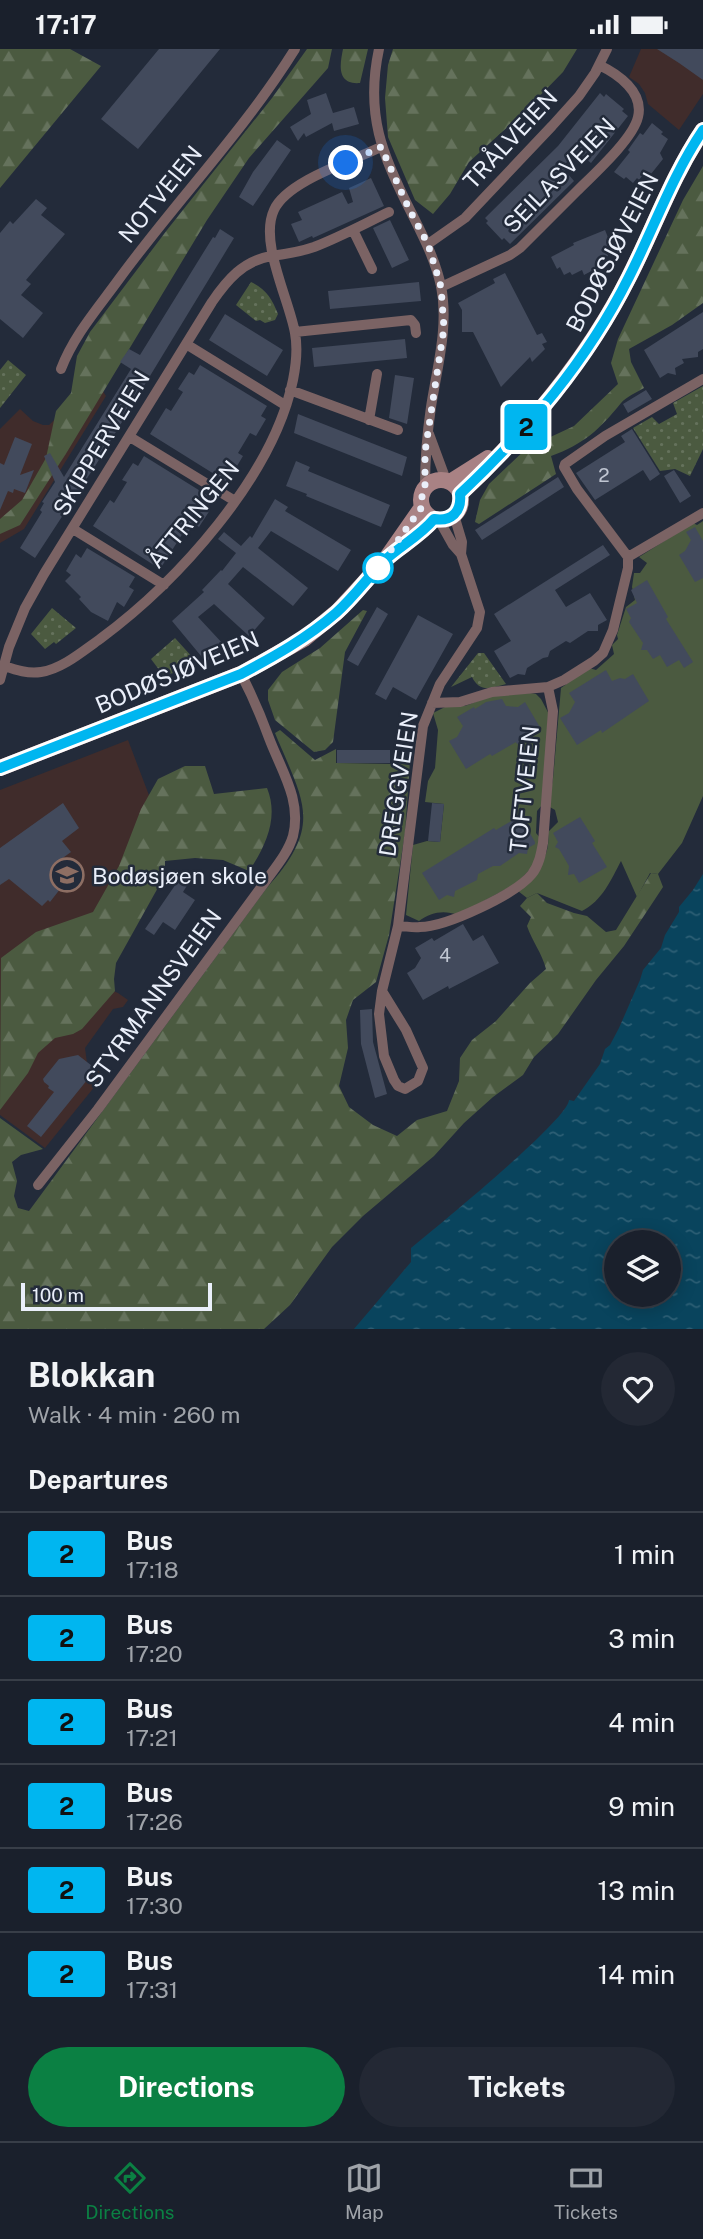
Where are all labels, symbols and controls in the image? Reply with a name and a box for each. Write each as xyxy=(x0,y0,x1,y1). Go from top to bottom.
text: 17:17 xyxy=(35,9,97,40)
street label: TRÅLVEIEN xyxy=(457,83,563,194)
street label: SEILASVEIEN xyxy=(498,112,620,238)
street label: NOTVEIEN xyxy=(113,140,207,248)
your location xyxy=(328,145,363,180)
street label: BODØSJØVEIEN xyxy=(560,168,664,336)
street label: SKIPPERVEIEN xyxy=(47,366,155,520)
line badge: 2 xyxy=(503,404,549,450)
text: 2 xyxy=(518,413,534,441)
street label: ÅTTRINGEN xyxy=(141,454,244,573)
house number: 2 xyxy=(598,464,610,486)
unlabelled marker xyxy=(363,553,393,583)
street label: BODØSJØVEIEN xyxy=(91,625,263,719)
street label: DREGGVEIEN xyxy=(373,709,423,859)
street label: TOFTVEIEN xyxy=(504,724,544,854)
school or university icon: Bodøsjøen skole xyxy=(48,856,86,894)
place label: Bodøsjøen skole xyxy=(92,862,267,889)
street label: STYRMANNSVEIEN xyxy=(79,904,227,1092)
house number: 4 xyxy=(439,944,451,966)
map controls xyxy=(604,1230,681,1307)
button: layers xyxy=(604,1230,681,1307)
scale bar xyxy=(21,1280,212,1312)
text: 100 m xyxy=(32,1284,84,1306)
button: heart xyxy=(601,1352,675,1426)
text: Blokkan xyxy=(28,1356,155,1394)
text: Walk · 4 min · 260 m xyxy=(28,1401,241,1428)
text: Departures xyxy=(28,1464,168,1495)
text: Bus xyxy=(126,1525,173,1556)
text: 1 min xyxy=(614,1539,675,1570)
text: 2 xyxy=(59,1540,74,1568)
text: 17:18 xyxy=(126,1556,179,1583)
text: Bus xyxy=(126,1609,173,1640)
text: 3 min xyxy=(608,1623,675,1654)
text: 2 xyxy=(59,1624,74,1652)
text: 17:20 xyxy=(126,1640,183,1667)
text: Bus xyxy=(126,1693,173,1724)
text: 4 min xyxy=(608,1707,675,1738)
text: 2 xyxy=(59,1708,74,1736)
text: 17:21 xyxy=(126,1724,178,1751)
text: Bus xyxy=(126,1777,173,1808)
text: 9 min xyxy=(608,1791,675,1822)
text: 2 xyxy=(59,1792,74,1820)
text: 17:26 xyxy=(126,1808,183,1835)
text: Bus xyxy=(126,1861,173,1892)
text: 13 min xyxy=(598,1875,675,1906)
text: 2 xyxy=(59,1876,74,1904)
text: 17:30 xyxy=(126,1892,183,1919)
text: Bus xyxy=(126,1945,173,1976)
text: 14 min xyxy=(598,1959,675,1990)
text: 2 xyxy=(59,1960,74,1988)
text: 17:31 xyxy=(126,1976,178,2003)
button: Directions xyxy=(28,2047,345,2127)
button: Tickets xyxy=(359,2047,675,2127)
tab: Directions xyxy=(85,2159,174,2223)
tab: Map xyxy=(345,2159,384,2223)
tab: Tickets xyxy=(554,2159,618,2223)

